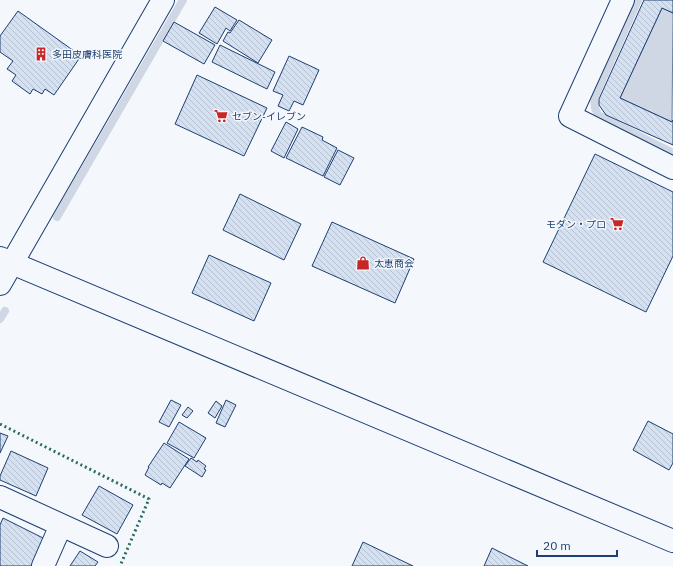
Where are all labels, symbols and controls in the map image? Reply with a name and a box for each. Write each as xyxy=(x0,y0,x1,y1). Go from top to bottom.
building icon: 多田皮膚科医院 xyxy=(33,46,49,62)
place label: 多田皮膚科医院 xyxy=(52,48,122,61)
supermarket icon: セブン-イレブン xyxy=(213,108,229,124)
place label: セブン-イレブン xyxy=(232,110,306,123)
supermarket icon: モダン・プロ xyxy=(609,216,625,232)
place label: モダン・プロ xyxy=(546,218,606,231)
shop icon: 太恵商会 xyxy=(355,255,371,271)
place label: 太恵商会 xyxy=(374,257,414,270)
scale bar xyxy=(537,532,617,558)
text: 20 m xyxy=(543,538,571,553)

